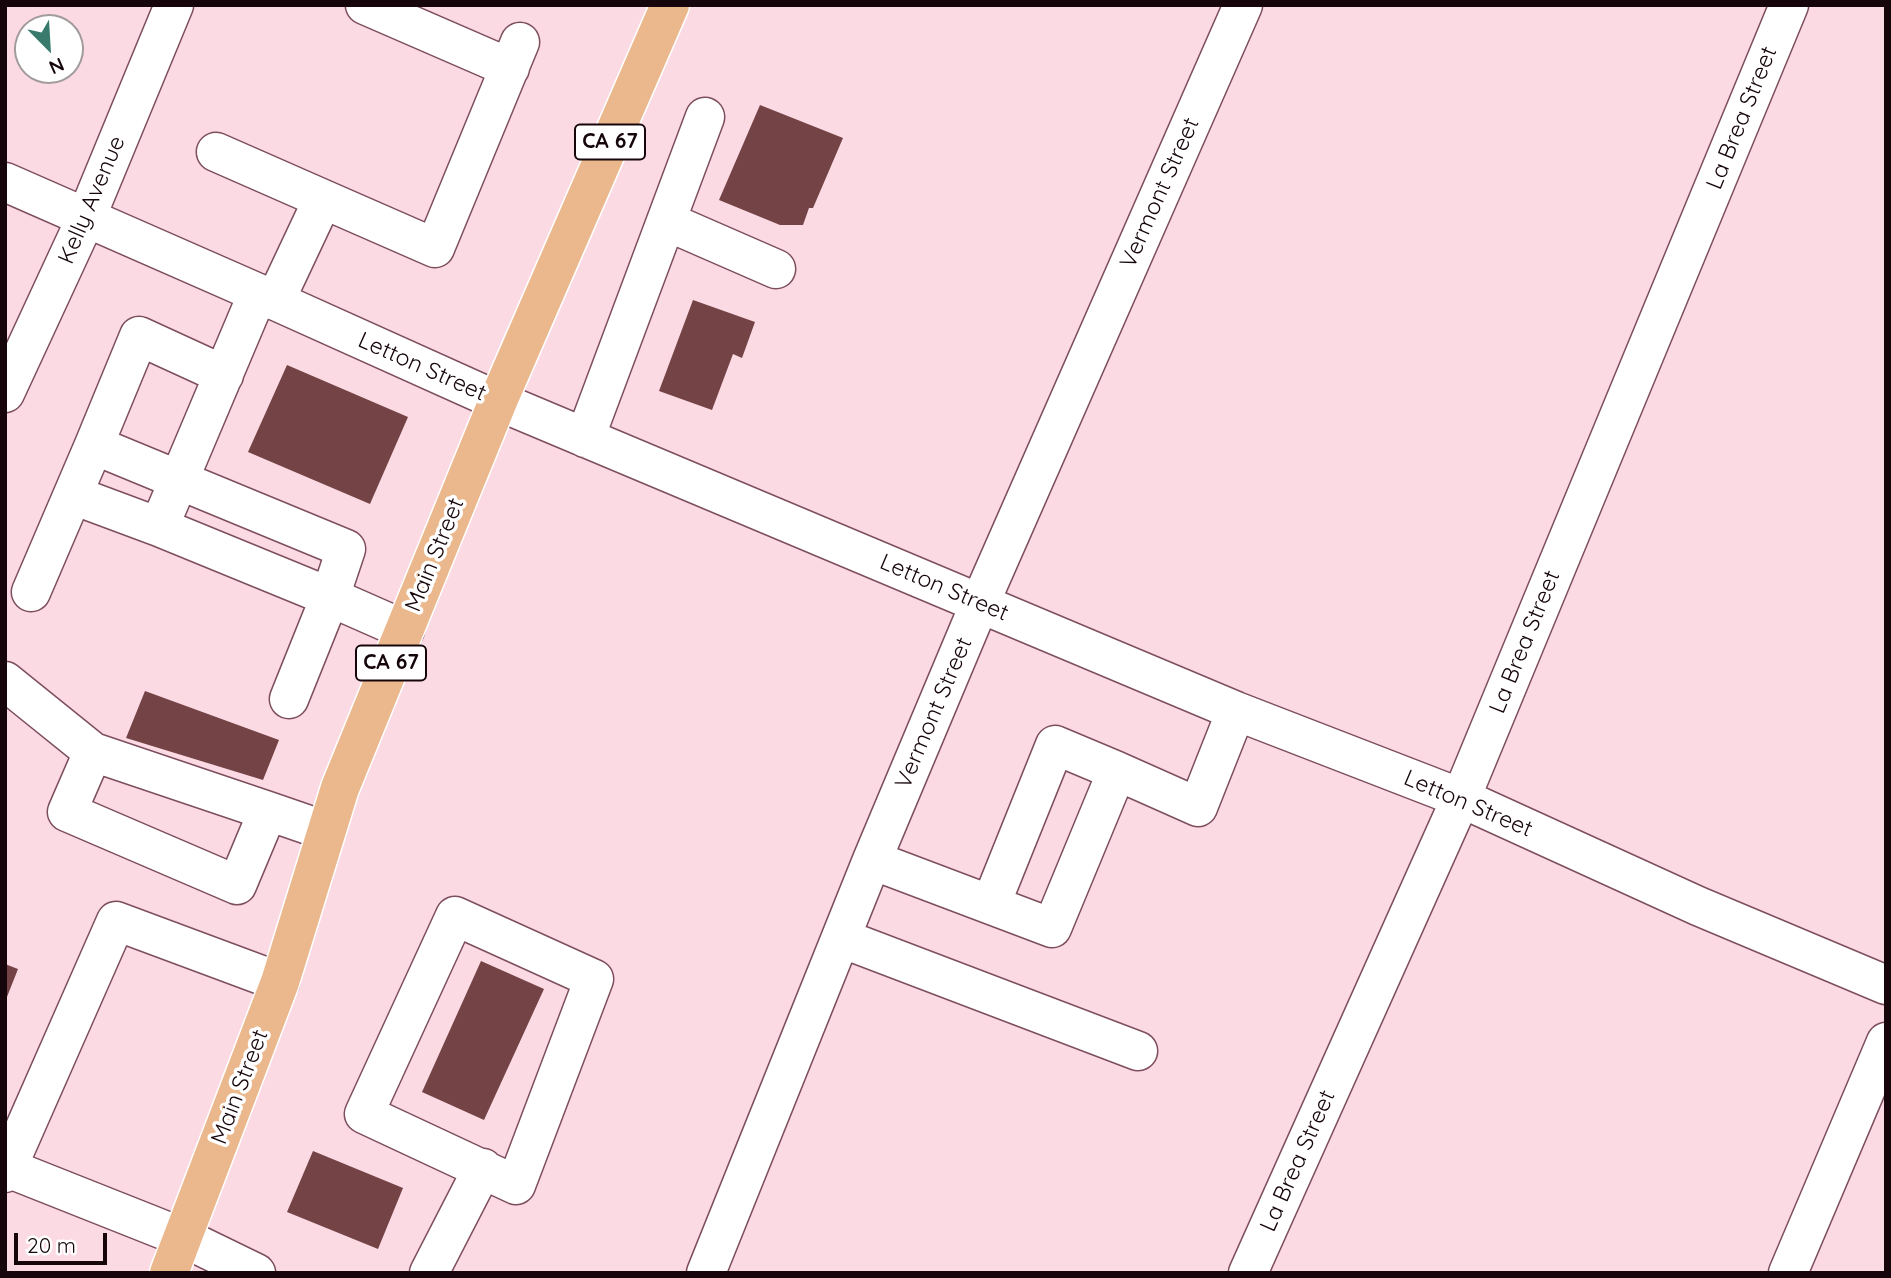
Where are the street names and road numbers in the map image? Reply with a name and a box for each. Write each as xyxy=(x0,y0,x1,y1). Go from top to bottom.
street label: La Brea Street xyxy=(1701,42,1783,194)
street label: Vermont Street xyxy=(1115,114,1205,272)
road number: CA 67 xyxy=(575,124,645,160)
street label: Kelly Avenue xyxy=(53,132,131,268)
street label: Letton Street xyxy=(354,327,490,407)
street label: Main Street xyxy=(400,494,470,616)
street label: Letton Street xyxy=(876,549,1012,627)
street label: La Brea Street xyxy=(1484,566,1566,718)
street label: Vermont Street xyxy=(890,633,978,793)
road number: CA 67 xyxy=(356,646,426,680)
street label: Letton Street xyxy=(1400,765,1536,843)
street label: Main Street xyxy=(206,1026,274,1148)
street label: La Brea Street xyxy=(1254,1086,1342,1236)

